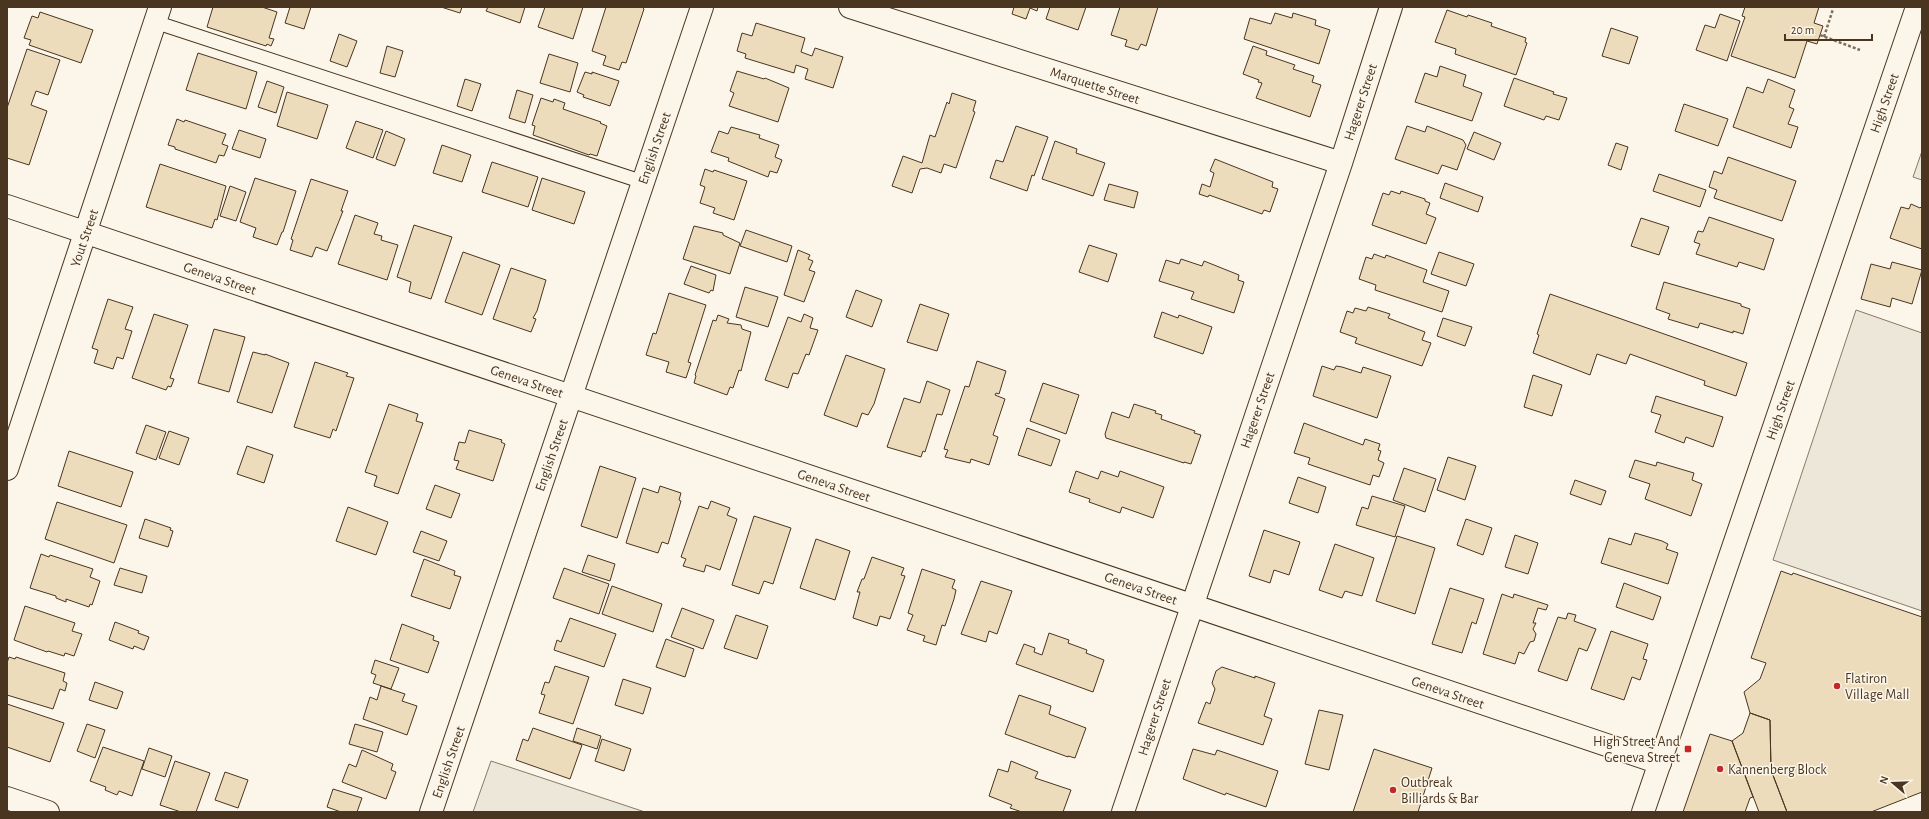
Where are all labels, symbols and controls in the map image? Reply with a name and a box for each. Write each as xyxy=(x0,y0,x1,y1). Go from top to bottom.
scale bar xyxy=(1785,16,1872,42)
text: 20 m xyxy=(1791,24,1814,36)
street label: Hagerer Street xyxy=(1342,62,1380,142)
street label: Marquette Street xyxy=(1048,65,1142,107)
street label: High Street xyxy=(1868,71,1902,135)
street label: English Street xyxy=(636,110,674,186)
street label: Yout Street xyxy=(69,207,102,269)
street label: Geneva Street xyxy=(182,260,258,298)
street label: Geneva Street xyxy=(489,363,565,401)
street label: Hagerer Street xyxy=(1238,370,1278,450)
street label: High Street xyxy=(1764,378,1798,442)
street label: English Street xyxy=(533,417,571,493)
street label: Geneva Street xyxy=(796,467,872,505)
street label: Geneva Street xyxy=(1103,570,1179,608)
place label: Flatiron Village Mall xyxy=(1845,672,1910,702)
street label: Geneva Street xyxy=(1410,674,1486,712)
street label: Hagerer Street xyxy=(1136,677,1174,757)
marker: Flatiron Village Mall xyxy=(1832,681,1842,691)
street label: English Street xyxy=(430,724,468,800)
place label: High Street And Geneva Street xyxy=(1593,735,1681,765)
marker: High Street And Geneva Street xyxy=(1683,744,1693,754)
place label: Kannenberg Block xyxy=(1728,763,1827,777)
north arrow xyxy=(1873,763,1913,803)
marker: Kannenberg Block xyxy=(1715,764,1725,774)
text: N xyxy=(1878,774,1890,785)
place label: Outbreak Billiards & Bar xyxy=(1401,776,1479,806)
marker: Outbreak Billiards & Bar xyxy=(1388,785,1398,795)

